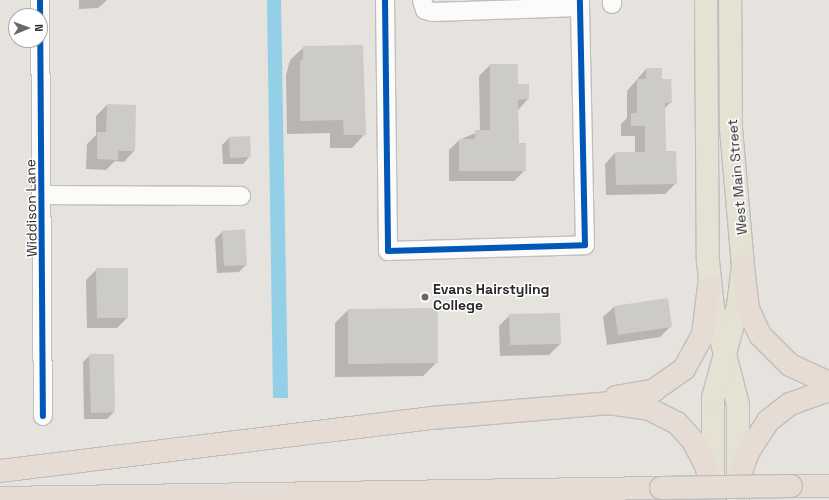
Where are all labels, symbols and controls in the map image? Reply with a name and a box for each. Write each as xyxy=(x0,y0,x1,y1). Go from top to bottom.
north arrow xyxy=(8,8,48,48)
text: N xyxy=(32,24,46,32)
street label: West Main Street xyxy=(724,118,750,236)
street label: Widdison Lane xyxy=(22,159,40,257)
place label: Evans Hairstyling College xyxy=(433,281,549,314)
marker: Evans Hairstyling College xyxy=(420,292,430,302)

